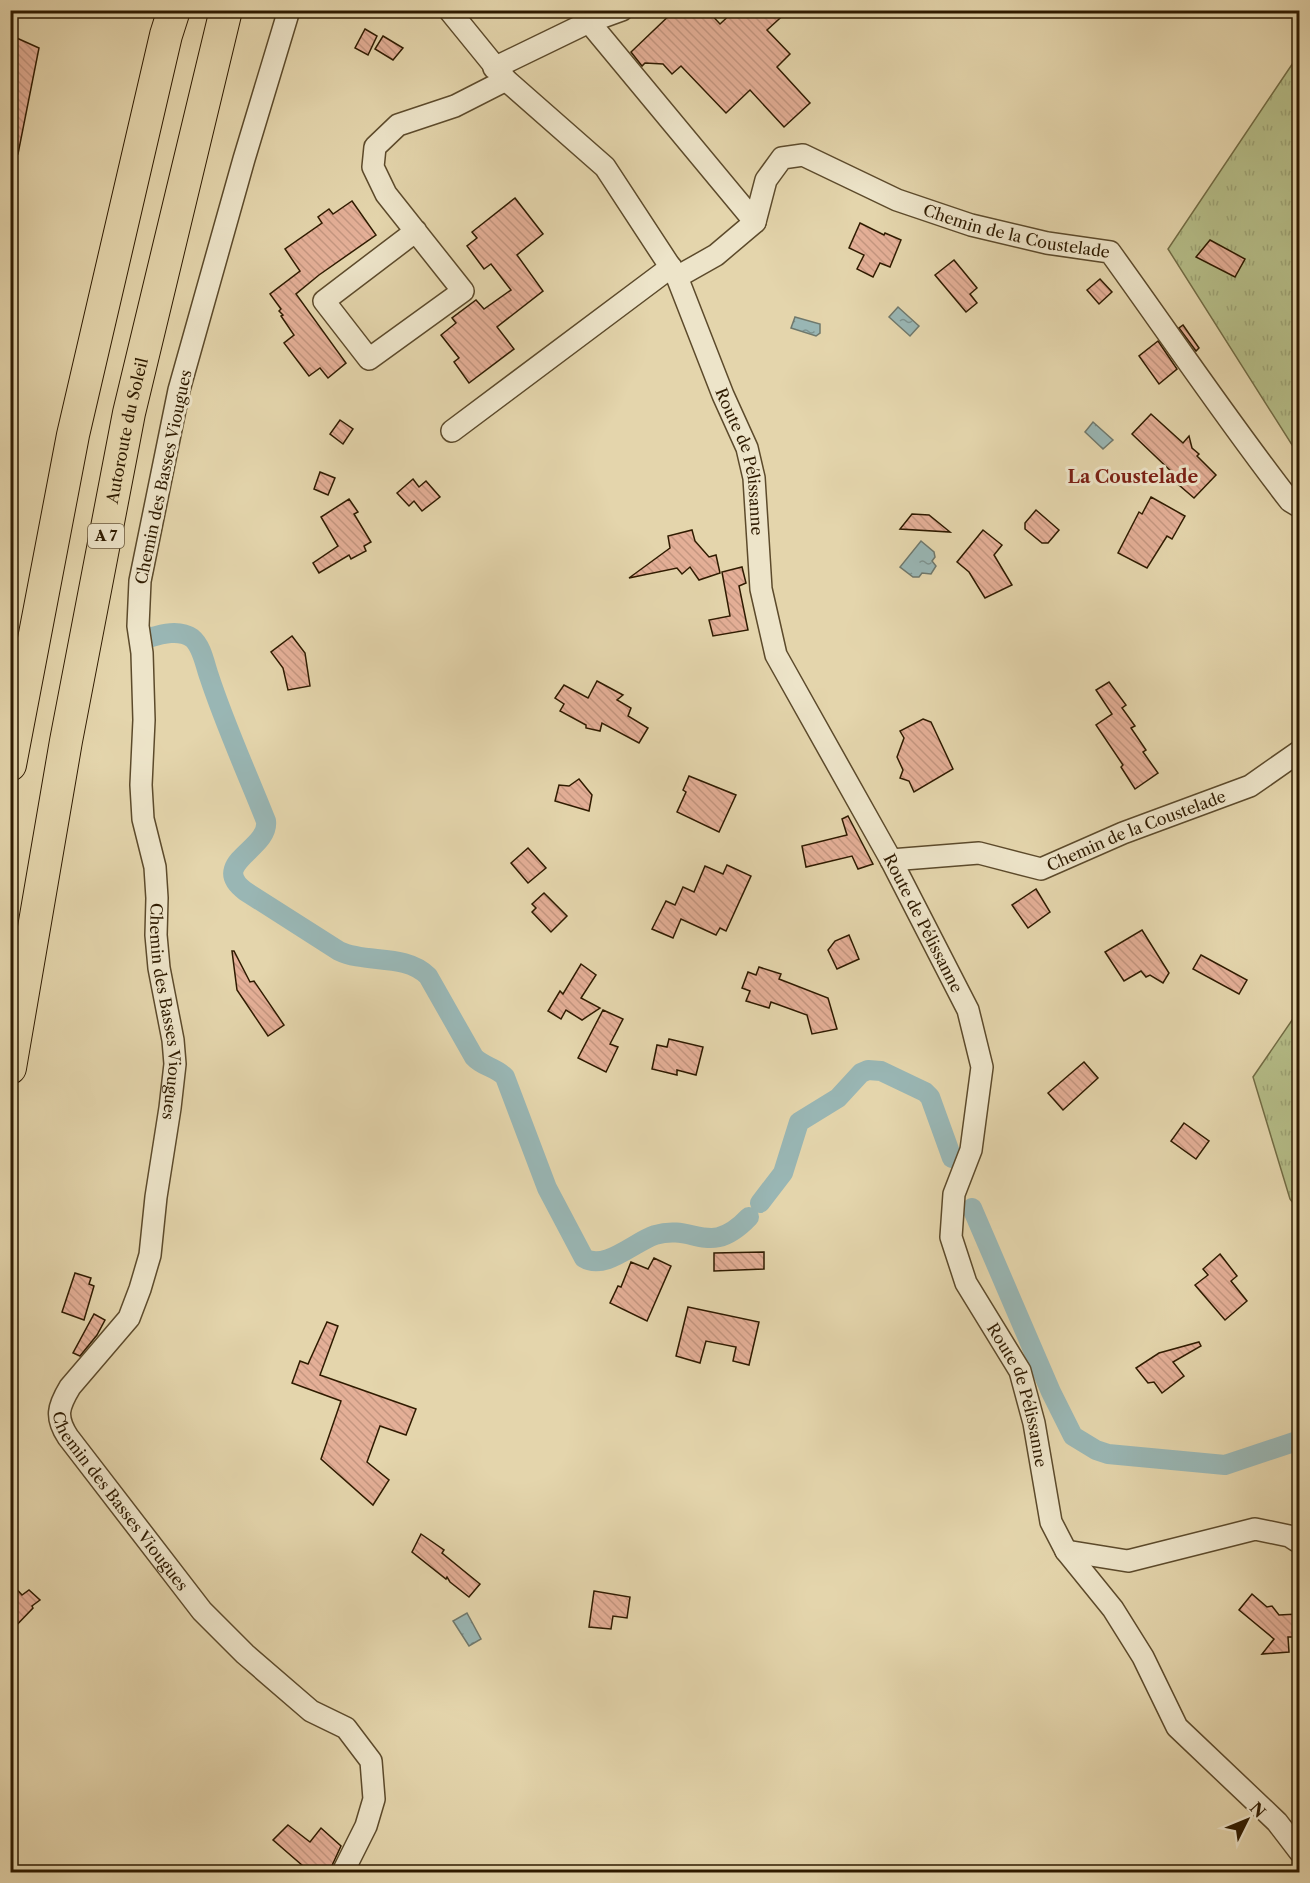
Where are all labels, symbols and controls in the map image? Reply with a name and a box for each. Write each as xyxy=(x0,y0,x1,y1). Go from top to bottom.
street label: Chemin de la Coustelade xyxy=(921,200,1111,262)
street label: Autoroute du Soleil xyxy=(102,355,152,506)
street label: Chemin des Basses Viougues xyxy=(130,368,196,586)
street label: Route de Pélissanne xyxy=(711,385,768,536)
district label: La Coustelade xyxy=(1068,466,1199,488)
road number: A 7 xyxy=(88,524,124,548)
street label: Chemin de la Coustelade xyxy=(1043,786,1228,875)
street label: Route de Pélissanne xyxy=(879,850,967,996)
street label: Chemin des Basses Viougues xyxy=(146,903,185,1121)
street label: Route de Pélissanne xyxy=(983,1319,1051,1469)
street label: Chemin des Basses Viougues xyxy=(49,1410,193,1595)
north arrow xyxy=(1217,1790,1277,1850)
text: N xyxy=(1246,1798,1270,1822)

